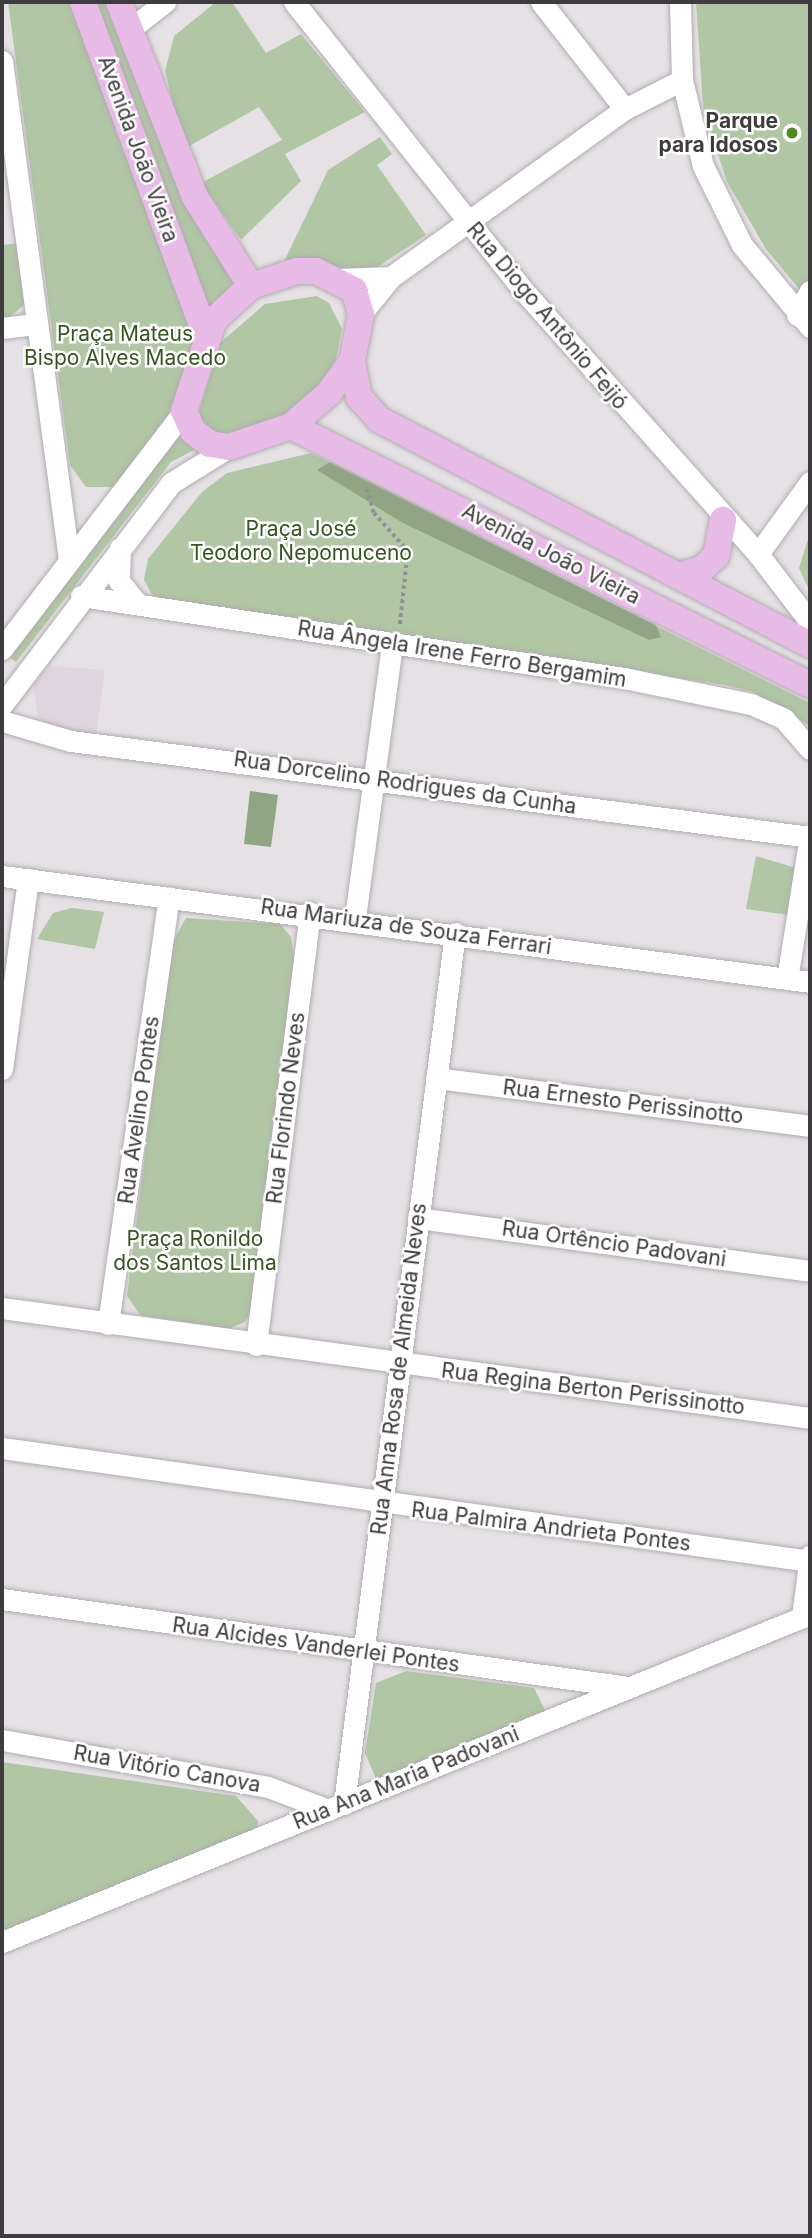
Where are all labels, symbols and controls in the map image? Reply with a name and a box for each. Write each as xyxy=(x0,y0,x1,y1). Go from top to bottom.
street label: Avenida João Vieira xyxy=(93,52,183,246)
place label: Parque para Idosos xyxy=(659,108,778,158)
marker: Parque para Idosos xyxy=(784,125,800,141)
street label: Rua Diogo Antônio Feijó xyxy=(461,217,633,415)
park label: Praça Mateus Bispo Alves Macedo xyxy=(24,321,226,371)
street label: Avenida João Vieira xyxy=(458,498,644,610)
park label: Praça José Teodoro Nepomuceno xyxy=(190,516,412,566)
street label: Rua Ângela Irene Ferro Bergamim xyxy=(296,616,628,692)
street label: Rua Dorcelino Rodrigues da Cunha xyxy=(232,746,578,820)
street label: Rua Mariuza de Souza Ferrari xyxy=(259,894,553,960)
street label: Rua Florindo Neves xyxy=(262,1011,310,1205)
street label: Rua Avelino Pontes xyxy=(113,1014,165,1206)
street label: Rua Ernesto Perissinotto xyxy=(501,1075,745,1129)
street label: Rua Anna Rosa de Almeida Neves xyxy=(366,1201,432,1537)
street label: Rua Ortêncio Padovani xyxy=(500,1216,728,1272)
park label: Praça Ronildo dos Santos Lima xyxy=(113,1226,277,1276)
street label: Rua Regina Berton Perissinotto xyxy=(440,1358,746,1420)
street label: Rua Palmira Andrieta Pontes xyxy=(410,1497,692,1557)
street label: Rua Alcides Vanderlei Pontes xyxy=(171,1612,461,1678)
street label: Rua Ana Maria Padovani xyxy=(289,1721,523,1835)
street label: Rua Vitório Canova xyxy=(72,1740,262,1798)

